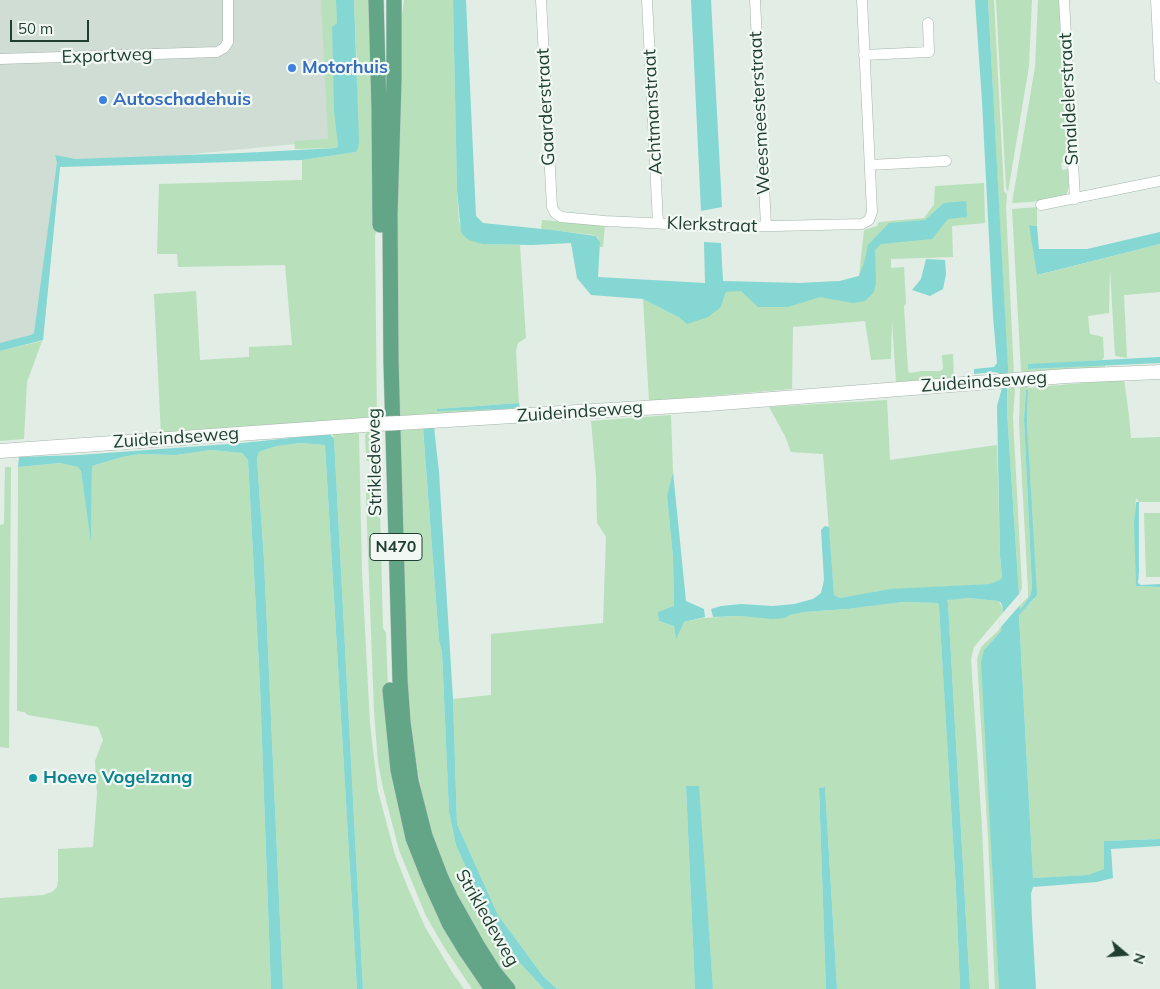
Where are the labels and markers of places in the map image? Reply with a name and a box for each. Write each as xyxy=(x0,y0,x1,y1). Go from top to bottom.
place label: Motorhuis xyxy=(302,57,388,79)
marker: Motorhuis xyxy=(286,62,298,74)
place label: Autoschadehuis xyxy=(113,89,251,111)
marker: Autoschadehuis xyxy=(97,94,109,106)
place label: Hoeve Vogelzang xyxy=(43,767,193,789)
marker: Hoeve Vogelzang xyxy=(27,772,39,784)

